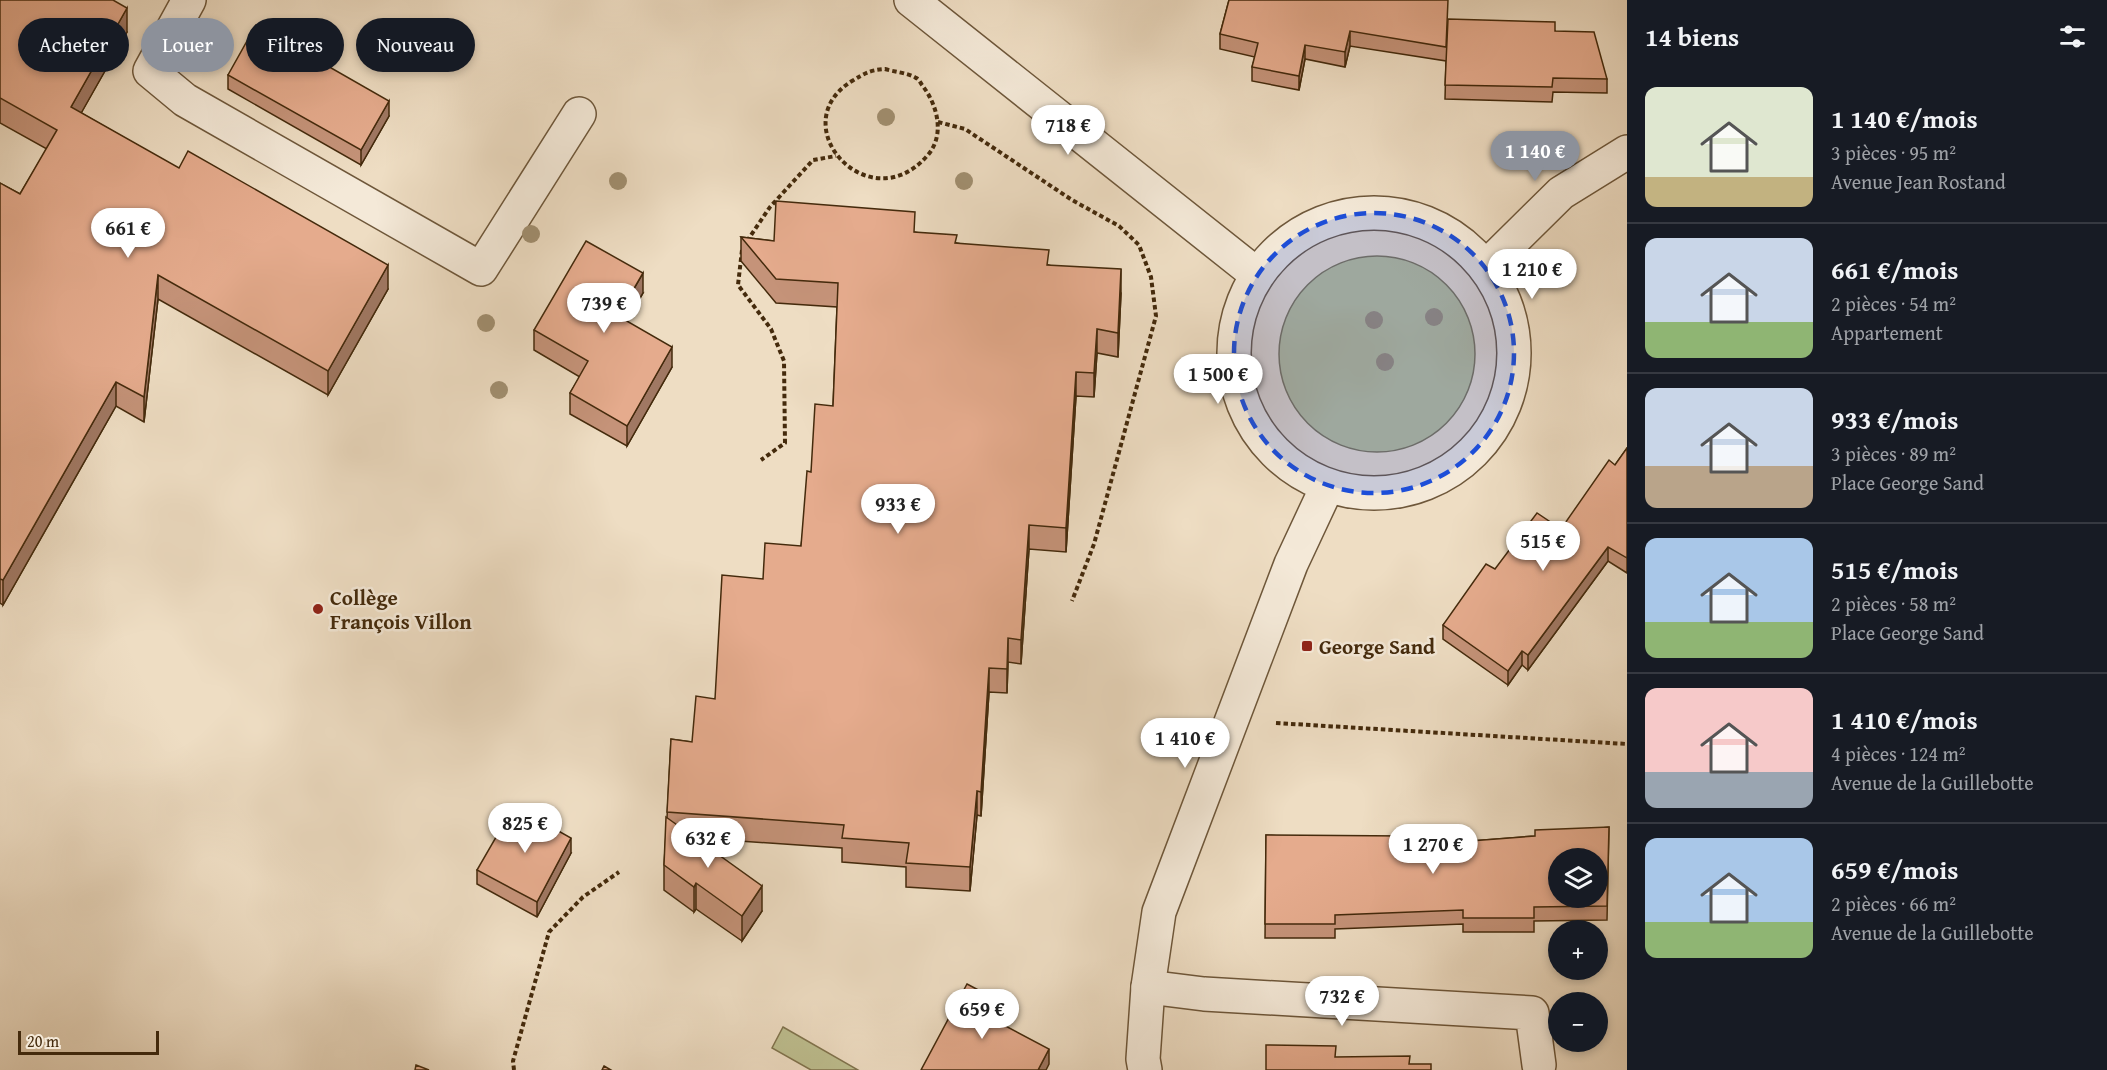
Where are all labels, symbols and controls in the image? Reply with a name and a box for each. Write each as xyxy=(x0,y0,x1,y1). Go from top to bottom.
text: 14 biens xyxy=(1645,17,1739,56)
chip: Acheter xyxy=(18,18,129,72)
chip: Louer xyxy=(141,18,234,72)
chip: Filtres xyxy=(246,18,344,72)
chip: Nouveau xyxy=(356,18,475,72)
icon: filters xyxy=(2056,20,2089,53)
text: 1 140 €/mois xyxy=(1831,99,1978,138)
pin: 718 € xyxy=(1026,105,1110,156)
text: 718 € xyxy=(1045,110,1091,139)
icon: home xyxy=(1693,111,1765,183)
pin: 1 140 € xyxy=(1480,131,1590,182)
text: 1 140 € xyxy=(1505,136,1565,165)
text: 3 pièces · 95 m² xyxy=(1831,138,1956,167)
text: Avenue Jean Rostand xyxy=(1831,167,2006,196)
pin: 661 € xyxy=(86,208,170,259)
text: 661 € xyxy=(105,213,151,242)
pin: 1 210 € xyxy=(1477,249,1587,300)
text: 661 €/mois xyxy=(1831,250,1958,289)
text: 1 210 € xyxy=(1502,254,1562,283)
icon: home xyxy=(1693,262,1765,334)
pin: 739 € xyxy=(562,283,646,334)
text: 739 € xyxy=(581,288,627,317)
text: 2 pièces · 54 m² xyxy=(1831,289,1956,318)
text: Appartement xyxy=(1831,318,1943,347)
pin: 1 500 € xyxy=(1163,354,1273,405)
text: 1 500 € xyxy=(1188,359,1248,388)
text: 933 €/mois xyxy=(1831,400,1958,439)
icon: home xyxy=(1693,412,1765,484)
text: 3 pièces · 89 m² xyxy=(1831,439,1956,468)
text: Place George Sand xyxy=(1831,468,1984,497)
pin: 933 € xyxy=(856,484,940,535)
text: 933 € xyxy=(875,489,921,518)
pin: 515 € xyxy=(1501,521,1585,572)
text: 515 € xyxy=(1520,526,1566,555)
text: 515 €/mois xyxy=(1831,550,1958,589)
icon: home xyxy=(1693,562,1765,634)
place label: Collège François Villon xyxy=(330,582,472,637)
text: 2 pièces · 58 m² xyxy=(1831,589,1956,618)
marker: Collège François Villon xyxy=(311,602,325,616)
text: Place George Sand xyxy=(1831,618,1984,647)
place label: George Sand xyxy=(1319,631,1435,662)
marker: George Sand xyxy=(1300,639,1314,653)
text: 1 410 €/mois xyxy=(1831,700,1978,739)
icon: home xyxy=(1693,712,1765,784)
pin: 1 410 € xyxy=(1130,718,1240,769)
text: 1 410 € xyxy=(1155,723,1215,752)
text: 4 pièces · 124 m² xyxy=(1831,739,1966,768)
text: Avenue de la Guillebotte xyxy=(1831,768,2034,797)
pin: 825 € xyxy=(483,803,567,854)
text: 825 € xyxy=(502,808,548,837)
pin: 632 € xyxy=(666,818,750,869)
text: 632 € xyxy=(685,823,731,852)
pin: 1 270 € xyxy=(1378,824,1488,875)
text: 1 270 € xyxy=(1403,829,1463,858)
map controls xyxy=(1548,848,1608,1052)
button: layers xyxy=(1548,848,1608,908)
text: 659 €/mois xyxy=(1831,850,1958,889)
icon: home xyxy=(1693,862,1765,934)
text: 2 pièces · 66 m² xyxy=(1831,889,1956,918)
text: Avenue de la Guillebotte xyxy=(1831,918,2034,947)
button: + xyxy=(1548,920,1608,980)
pin: 732 € xyxy=(1300,976,1384,1027)
text: 732 € xyxy=(1319,981,1365,1010)
pin: 659 € xyxy=(940,989,1024,1040)
button: − xyxy=(1548,992,1608,1052)
text: 659 € xyxy=(959,994,1005,1023)
scale bar xyxy=(18,1028,159,1056)
text: 20 m xyxy=(27,1029,59,1053)

